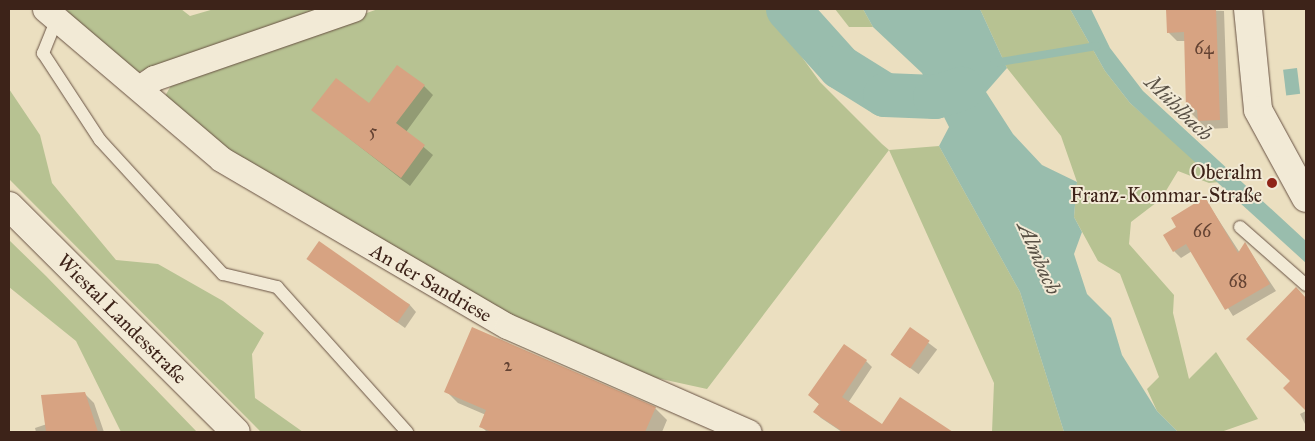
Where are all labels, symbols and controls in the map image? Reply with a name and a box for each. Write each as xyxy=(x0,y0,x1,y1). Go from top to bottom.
house number: 64 xyxy=(1194,37,1214,59)
water label: Mühlbach xyxy=(1140,70,1218,146)
house number: 5 xyxy=(369,120,377,142)
place label: Oberalm Franz-Kommar-Straße xyxy=(1070,160,1262,207)
marker: Oberalm Franz-Kommar-Straße xyxy=(1266,177,1278,189)
water label: Almbach xyxy=(1012,218,1066,298)
house number: 66 xyxy=(1193,220,1211,242)
street label: An der Sandriese xyxy=(366,238,496,328)
street label: Wiestal Landesstraße xyxy=(52,249,192,389)
house number: 68 xyxy=(1229,270,1247,292)
house number: 2 xyxy=(504,354,512,376)

